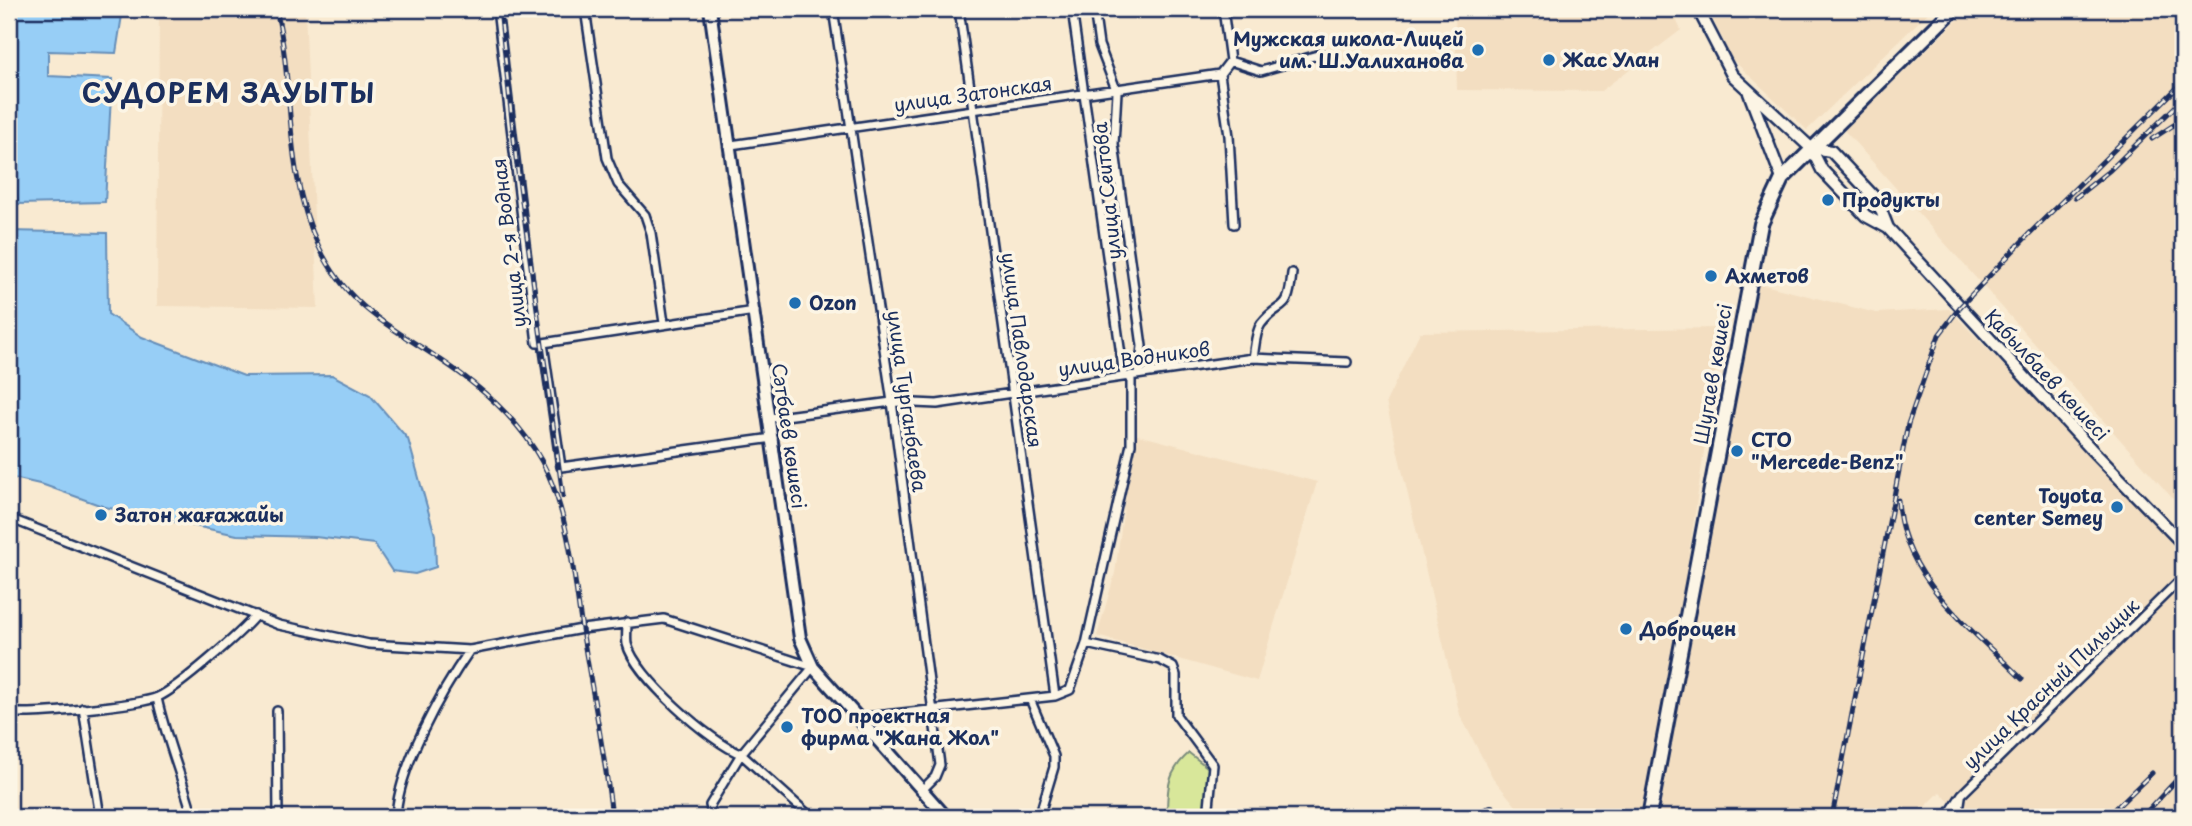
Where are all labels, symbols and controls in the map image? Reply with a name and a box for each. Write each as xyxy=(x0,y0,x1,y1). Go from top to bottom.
place label: Мужская школа-Лицей им. Ш.Уалиханова xyxy=(1233,24,1464,74)
marker: Мужская школа-Лицей им. Ш.Уалиханова xyxy=(1470,42,1486,58)
place label: Жас Улан xyxy=(1562,45,1659,73)
marker: Жас Улан xyxy=(1541,52,1557,68)
street label: улица Затонская xyxy=(892,68,1054,118)
district label: СУДОРЕМ ЗАУЫТЫ xyxy=(82,73,376,112)
street label: улица Сеитова xyxy=(1085,121,1127,261)
street label: улица 2-я Водная xyxy=(484,157,532,329)
place label: Продукты xyxy=(1842,185,1940,213)
marker: Продукты xyxy=(1820,192,1836,208)
street label: улица Павлодарская xyxy=(995,250,1051,449)
place label: Ахметов xyxy=(1725,261,1809,289)
marker: Ахметов xyxy=(1703,268,1719,284)
place label: Ozon xyxy=(809,288,857,316)
marker: Ozon xyxy=(787,295,803,311)
street label: Шугаев көшесі xyxy=(1686,301,1738,446)
street label: Қабылбаев көшесі xyxy=(1979,302,2116,446)
street label: улица Турганбаева xyxy=(881,308,935,494)
street label: улица Водников xyxy=(1056,333,1212,383)
street label: Сәтбаев көшесі xyxy=(766,361,814,510)
place label: СТО "Mercede-Benz" xyxy=(1751,425,1903,475)
marker: СТО "Mercede-Benz" xyxy=(1729,443,1745,459)
place label: Toyota center Semey xyxy=(1974,481,2103,531)
marker: Toyota center Semey xyxy=(2109,499,2125,515)
place label: Затон жағажайы xyxy=(114,500,284,528)
marker: Затон жағажайы xyxy=(93,507,109,523)
street label: улица Красный Пильщик xyxy=(1956,591,2145,775)
place label: Доброцен xyxy=(1639,614,1736,642)
marker: Доброцен xyxy=(1618,621,1634,637)
place label: ТОО проектная фирма "Жана Жол" xyxy=(801,701,999,751)
marker: ТОО проектная фирма "Жана Жол" xyxy=(779,719,795,735)

